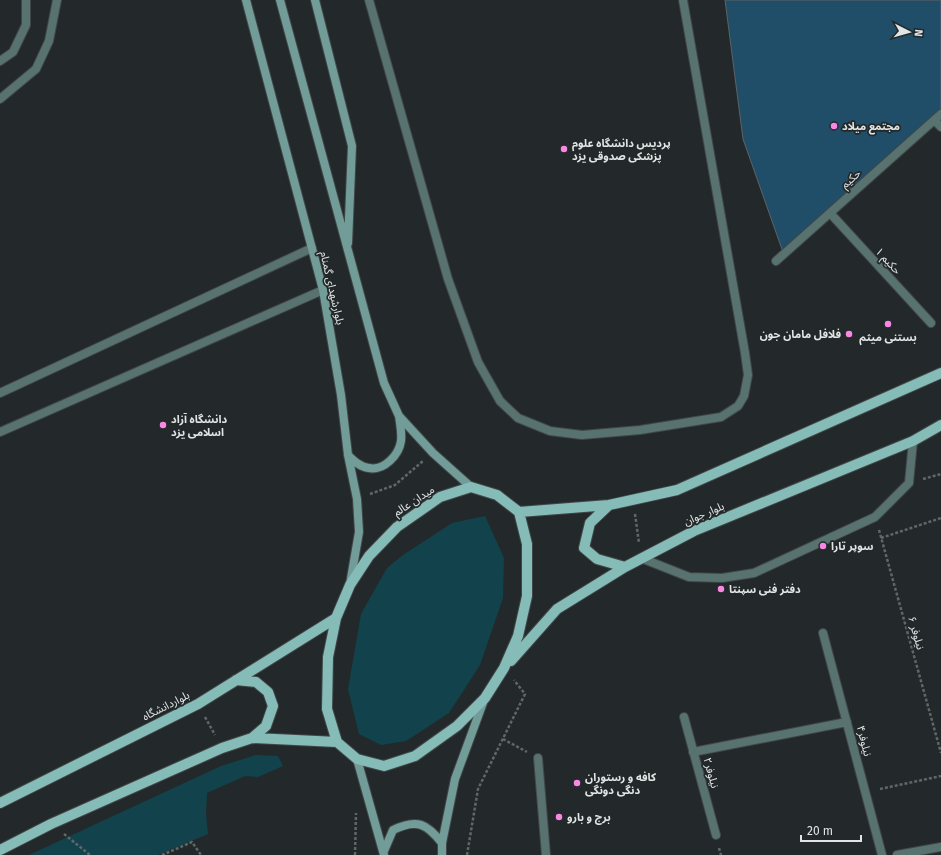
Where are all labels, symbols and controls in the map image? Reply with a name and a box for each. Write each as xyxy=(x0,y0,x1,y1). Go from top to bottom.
north arrow xyxy=(889,12,929,52)
text: N xyxy=(912,29,925,37)
place label: مجتمع میلاد xyxy=(842,120,900,135)
marker: مجتمع میلاد xyxy=(829,121,839,131)
place label: پردیس دانشگاه علوم پزشکی صدوقی یزد xyxy=(572,137,671,163)
marker: پردیس دانشگاه علوم پزشکی صدوقی یزد xyxy=(559,144,569,154)
street label: حکیم xyxy=(838,166,865,193)
street label: حکیم ۱ xyxy=(871,245,904,279)
street label: بلوارشهدای گمنام xyxy=(316,250,347,326)
marker: بستنی میثم xyxy=(883,319,893,329)
place label: فلافل مامان جون xyxy=(760,328,841,341)
marker: فلافل مامان جون xyxy=(844,329,854,339)
place label: بستنی میثم xyxy=(859,331,917,346)
place label: دانشگاه آزاد اسلامی یزد xyxy=(171,413,227,439)
marker: دانشگاه آزاد اسلامی یزد xyxy=(158,420,168,430)
street label: میدان عالم xyxy=(391,483,438,521)
street label: بلوار جوان xyxy=(682,500,726,528)
place label: سوپر تارا xyxy=(831,540,873,553)
marker: سوپر تارا xyxy=(818,541,828,551)
place label: دفتر فنی سپنتا xyxy=(729,583,801,596)
marker: دفتر فنی سپنتا xyxy=(716,584,726,594)
street label: نیلوفر ۶ xyxy=(905,615,927,651)
street label: بلواردانشگاه xyxy=(140,689,192,723)
street label: نیلوفر۴ xyxy=(854,724,874,758)
street label: نیلوفر۲ xyxy=(701,756,721,790)
place label: کافه و رستوران دنگی دونگی xyxy=(585,771,657,797)
marker: کافه و رستوران دنگی دونگی xyxy=(572,778,582,788)
place label: برج و بارو xyxy=(567,811,611,825)
marker: برج و بارو xyxy=(554,812,564,822)
scale bar xyxy=(801,817,861,843)
text: 20 m xyxy=(807,824,833,838)

